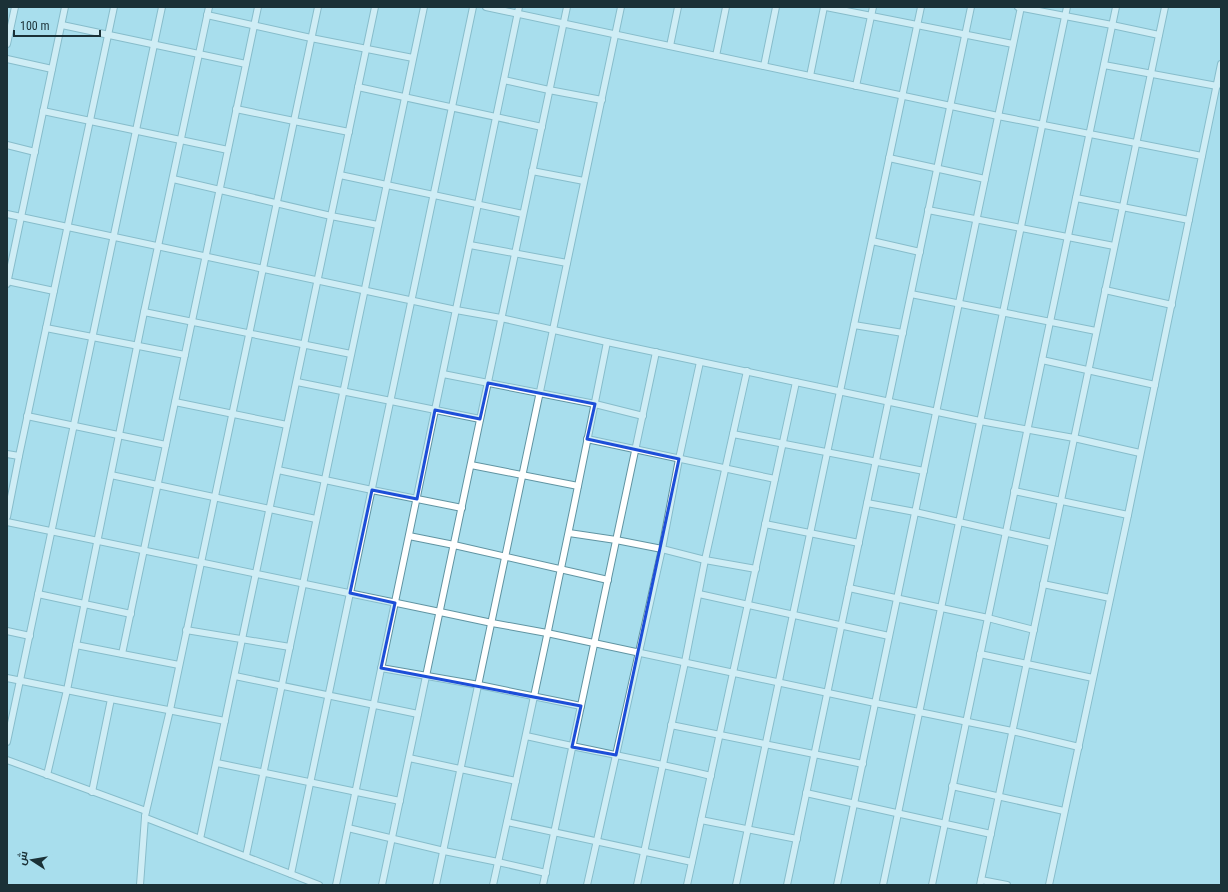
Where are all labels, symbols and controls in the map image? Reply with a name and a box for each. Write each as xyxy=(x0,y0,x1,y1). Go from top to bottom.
scale bar xyxy=(14,12,100,38)
text: 100 m xyxy=(20,19,50,33)
north arrow xyxy=(12,840,52,880)
text: ش xyxy=(15,850,31,866)

